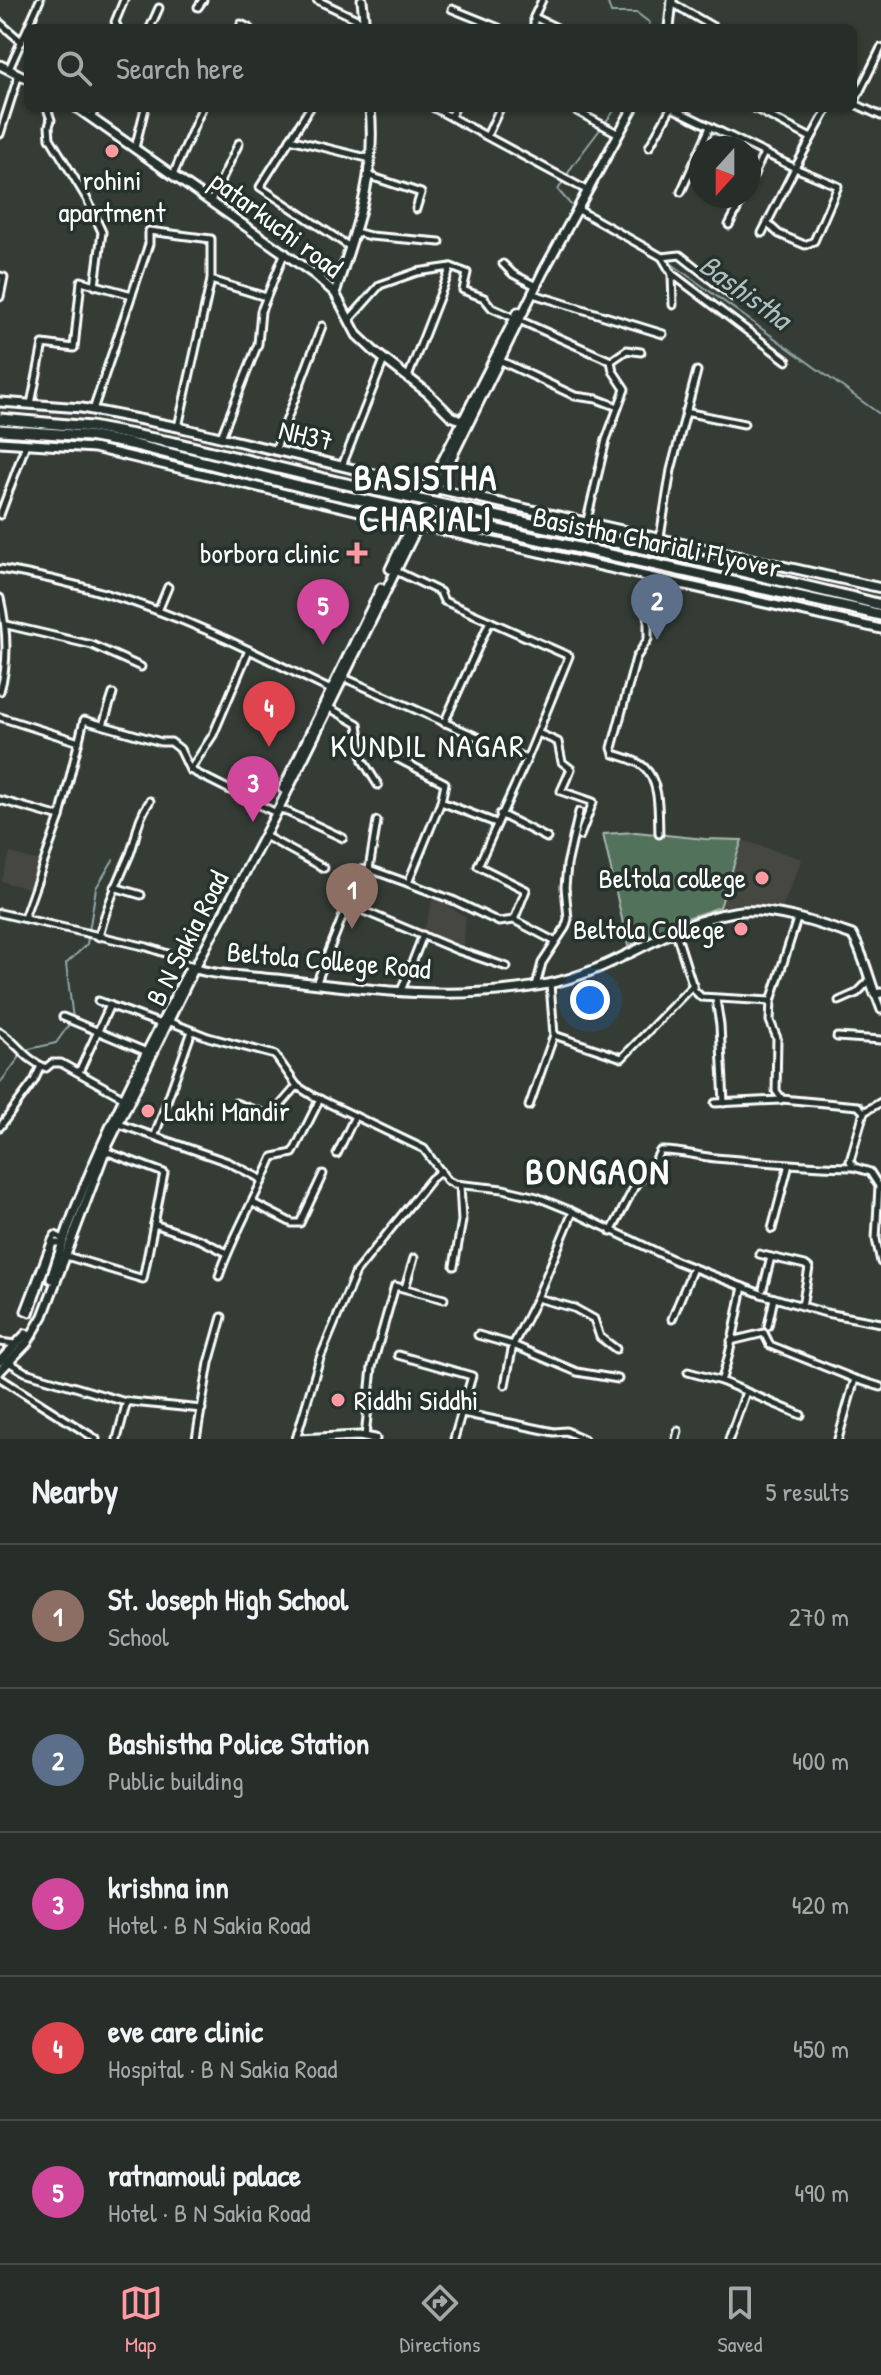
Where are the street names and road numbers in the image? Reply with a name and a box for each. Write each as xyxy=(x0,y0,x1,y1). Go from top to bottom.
street label: patarkuchi road xyxy=(203,162,351,286)
street label: NH37 xyxy=(275,410,337,460)
street label: Basistha Chariali Flyover xyxy=(530,497,785,587)
street label: B N Sakia Road xyxy=(137,864,237,1012)
street label: Beltola College Road xyxy=(226,932,433,988)

